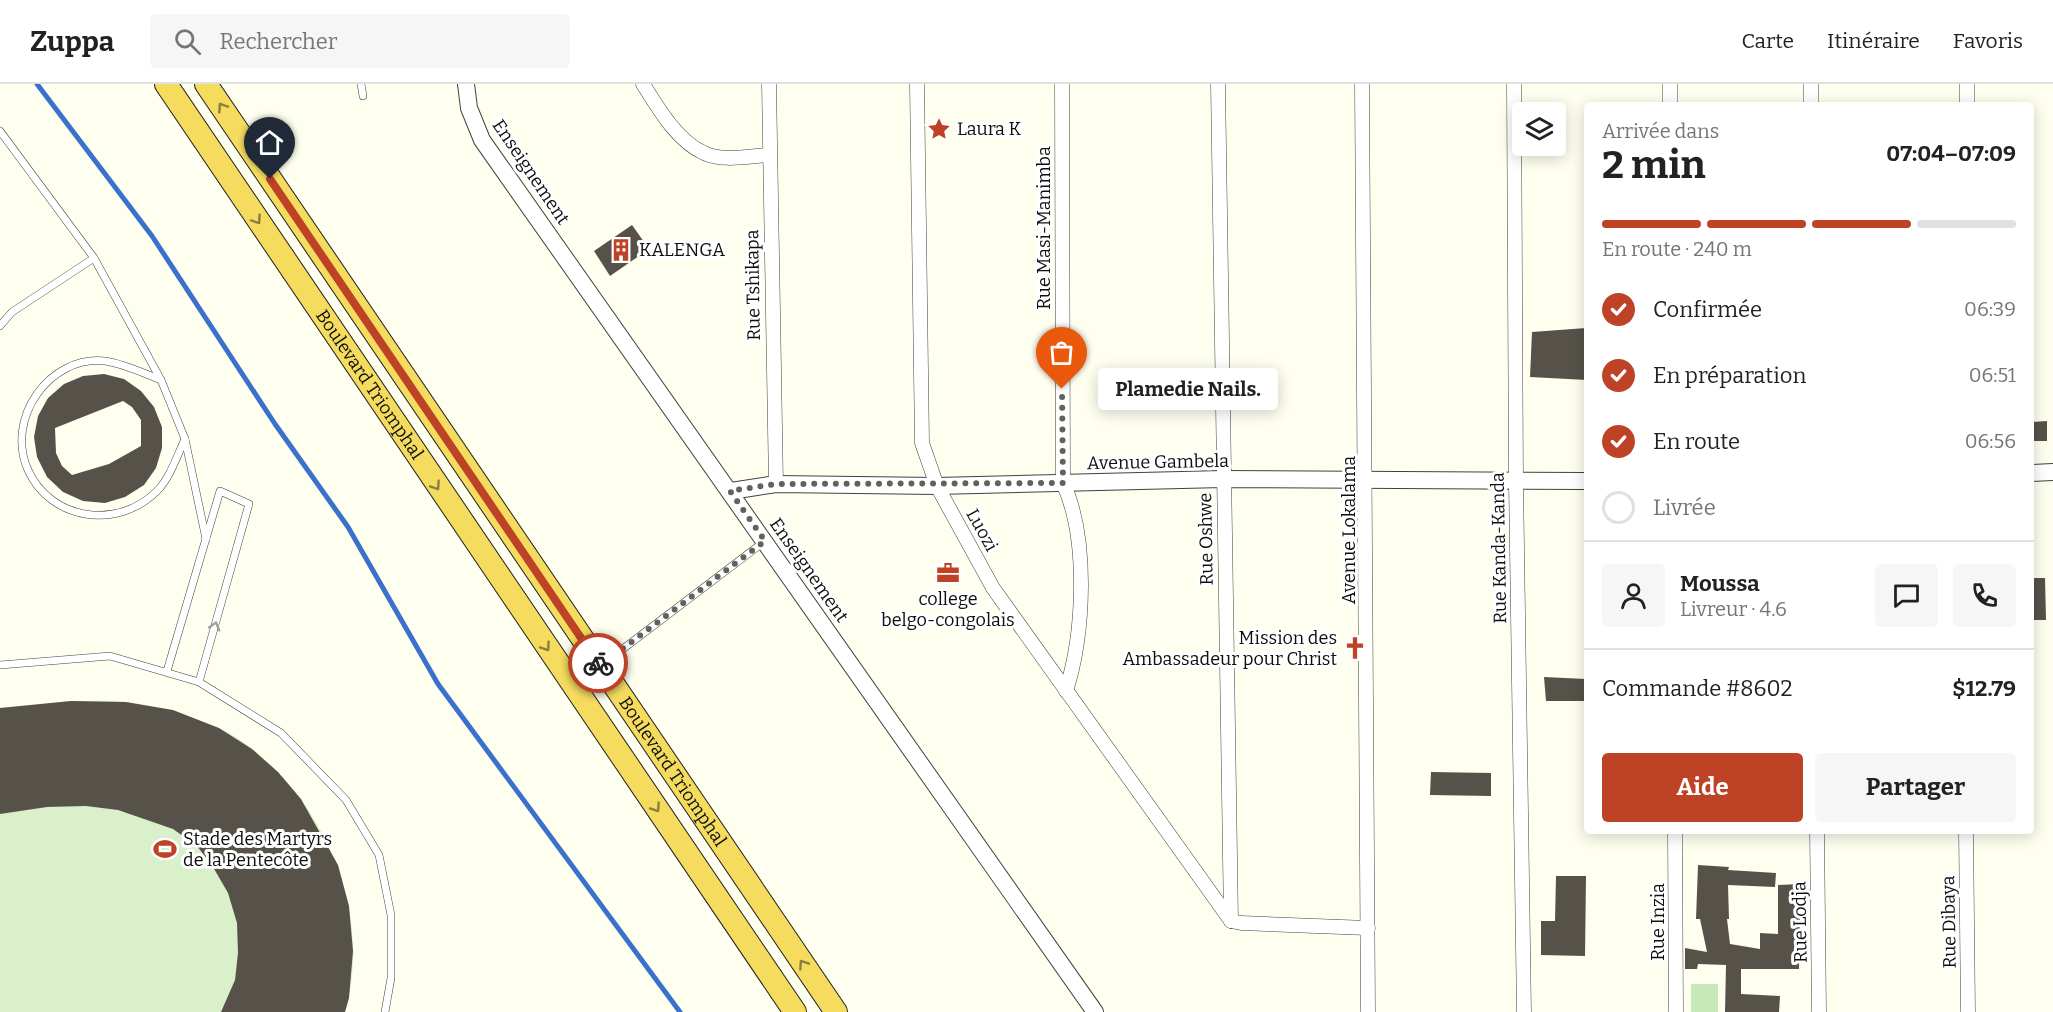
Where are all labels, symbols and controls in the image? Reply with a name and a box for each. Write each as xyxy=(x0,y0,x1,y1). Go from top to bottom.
search box xyxy=(150,14,570,68)
text: Zuppa xyxy=(30,25,114,58)
icon: search xyxy=(171,25,204,58)
text: Rechercher xyxy=(219,28,338,55)
text: Carte xyxy=(1741,28,1794,54)
text: Itinéraire xyxy=(1827,28,1920,54)
text: Favoris xyxy=(1953,28,2023,54)
map controls xyxy=(1512,102,1566,156)
button: layers xyxy=(1512,102,1566,156)
one-way arrow xyxy=(217,103,229,113)
street label: Enseignement xyxy=(488,115,575,229)
place icon: Laura K xyxy=(926,116,952,142)
pin xyxy=(244,117,295,179)
place label: Laura K xyxy=(957,118,1022,140)
text: Arrivée dans xyxy=(1602,119,1719,143)
icon: home xyxy=(253,126,286,159)
text: 07:04–07:09 xyxy=(1886,140,2016,167)
text: 2 min xyxy=(1602,142,1706,188)
street label: Rue Masi-Manimba xyxy=(1033,146,1055,310)
one-way arrow xyxy=(250,213,261,224)
street label: Rue Tshikapa xyxy=(741,229,765,341)
building icon: KALENGA xyxy=(608,237,634,263)
text: En route · 240 m xyxy=(1602,237,1752,261)
place label: KALENGA xyxy=(639,239,725,261)
icon: check xyxy=(1602,293,1635,326)
text: Confirmée xyxy=(1653,296,1762,323)
text: 06:39 xyxy=(1964,297,2016,321)
street label: Boulevard Triomphal xyxy=(311,305,428,464)
pin xyxy=(1036,327,1087,389)
icon: bag xyxy=(1045,336,1078,369)
icon: check xyxy=(1602,359,1635,392)
text: En préparation xyxy=(1653,362,1806,389)
text: 06:51 xyxy=(1969,363,2016,387)
callout: Plamedie Nails. xyxy=(1098,368,1278,410)
text: Plamedie Nails. xyxy=(1115,377,1261,401)
icon: check xyxy=(1602,425,1635,458)
text: En route xyxy=(1653,428,1740,455)
text: 06:56 xyxy=(1965,429,2016,453)
street label: Avenue Gambela xyxy=(1087,450,1229,474)
street label: Avenue Lokalama xyxy=(1338,456,1360,604)
street label: Rue Kanda-Kanda xyxy=(1487,472,1511,624)
one-way arrow xyxy=(429,479,440,490)
street label: Rue Oshwe xyxy=(1194,492,1218,586)
text: Livrée xyxy=(1653,494,1716,521)
street label: Luozi xyxy=(961,505,1003,555)
street label: Enseignement xyxy=(765,514,853,627)
office icon: college belgo-congolais xyxy=(935,560,961,586)
button: person xyxy=(1602,564,1665,627)
button: chat xyxy=(1875,564,1938,627)
button: phone xyxy=(1953,564,2016,627)
text: Moussa xyxy=(1680,570,1760,597)
place label: college belgo-congolais xyxy=(881,588,1015,631)
text: Livreur · 4.6 xyxy=(1680,597,1787,621)
one-way arrow xyxy=(208,621,220,632)
place label: Mission des Ambassadeur pour Christ xyxy=(1123,627,1337,670)
courier xyxy=(568,633,628,693)
church icon: Mission des Ambassadeur pour Christ xyxy=(1342,635,1368,661)
one-way arrow xyxy=(539,640,550,651)
icon: bike xyxy=(582,647,615,680)
text: Commande #8602 xyxy=(1602,675,1793,702)
text: $12.79 xyxy=(1952,675,2016,702)
street label: Boulevard Triomphal xyxy=(614,692,731,851)
button: Aide xyxy=(1602,753,1803,822)
button: Partager xyxy=(1815,753,2016,822)
one-way arrow xyxy=(649,801,660,812)
place label: Stade des Martyrs de la Pentecôte xyxy=(183,828,332,871)
sports icon: Stade des Martyrs de la Pentecôte xyxy=(152,836,178,862)
street label: Rue Dibaya xyxy=(1937,875,1961,969)
street label: Rue Lodja xyxy=(1788,881,1812,963)
street label: Rue Inzia xyxy=(1647,883,1669,961)
one-way arrow xyxy=(799,959,810,970)

